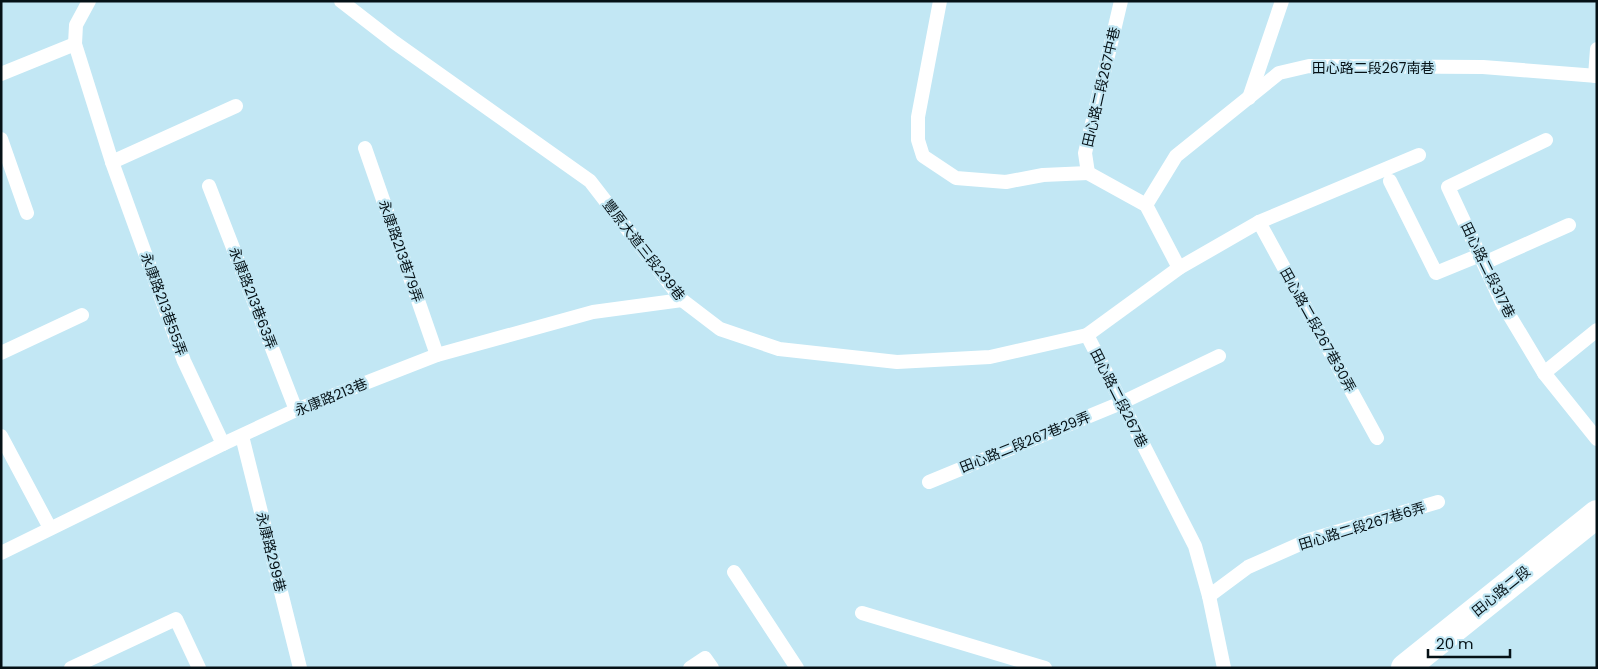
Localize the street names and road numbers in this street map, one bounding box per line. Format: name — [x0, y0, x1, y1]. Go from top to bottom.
street label: 田心路二段267中巷 — [1077, 25, 1125, 149]
street label: 田心路二段267南巷 — [1312, 58, 1434, 78]
street label: 豐原大道三段239巷 — [598, 195, 690, 305]
street label: 永康路213巷79弄 — [374, 197, 428, 305]
street label: 田心路二段317巷 — [1456, 219, 1520, 321]
street label: 永康路213巷63弄 — [224, 244, 282, 352]
street label: 永康路213巷55弄 — [136, 250, 192, 358]
street label: 田心路二段267巷30弄 — [1275, 264, 1361, 396]
street label: 田心路二段267巷 — [1085, 345, 1153, 451]
street label: 永康路213巷 — [292, 373, 370, 421]
street label: 田心路二段267巷29弄 — [957, 407, 1093, 477]
street label: 田心路二段267巷6弄 — [1296, 497, 1428, 555]
street label: 永康路299巷 — [251, 510, 291, 594]
street label: 田心路二段 — [1468, 561, 1534, 621]

